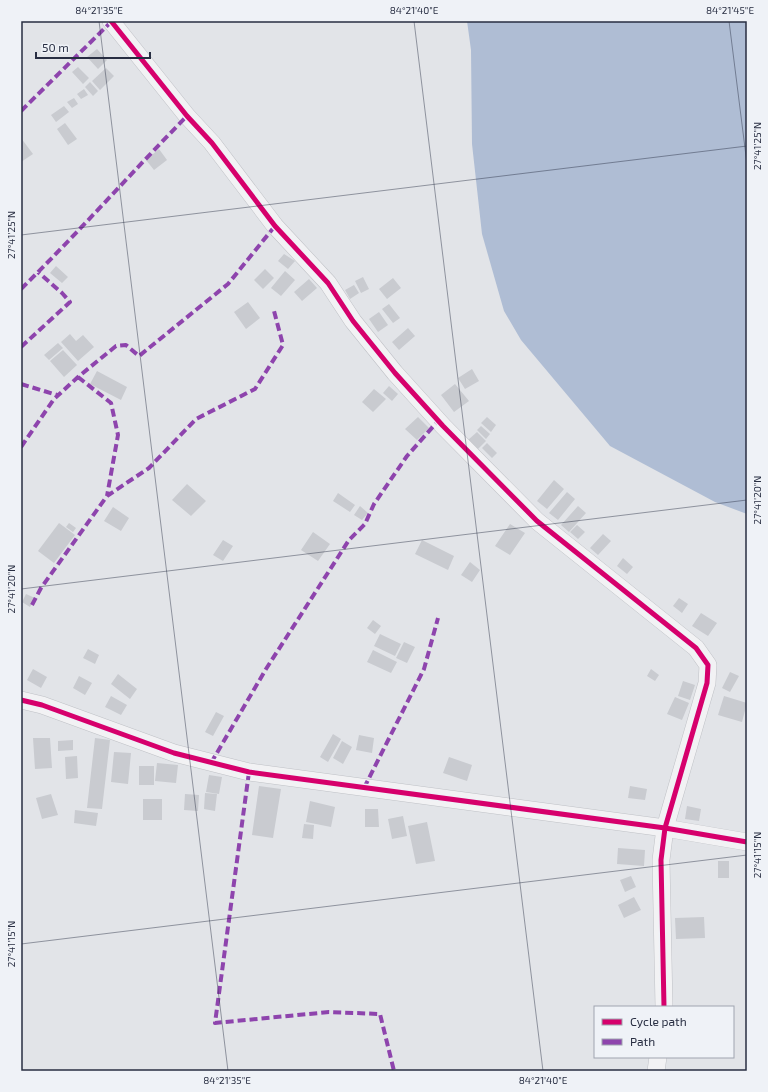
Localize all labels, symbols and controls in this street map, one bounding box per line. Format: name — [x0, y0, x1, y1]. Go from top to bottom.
text: 84°21'35"E — [75, 4, 123, 16]
text: 84°21'40"E — [390, 4, 439, 16]
text: 84°21'45"E — [706, 4, 754, 16]
scale bar — [36, 34, 150, 60]
text: 50 m — [42, 40, 69, 54]
text: 27°41'25"N — [751, 122, 763, 170]
text: 27°41'25"N — [5, 211, 17, 259]
text: 27°41'20"N — [751, 476, 763, 524]
text: 27°41'20"N — [5, 565, 17, 613]
text: 27°41'15"N — [751, 832, 763, 878]
text: 27°41'15"N — [5, 921, 17, 967]
legend — [594, 1006, 734, 1058]
text: Cycle path — [630, 1014, 687, 1028]
text: Path — [630, 1034, 655, 1048]
text: 84°21'35"E — [203, 1074, 251, 1086]
text: 84°21'40"E — [519, 1074, 568, 1086]

